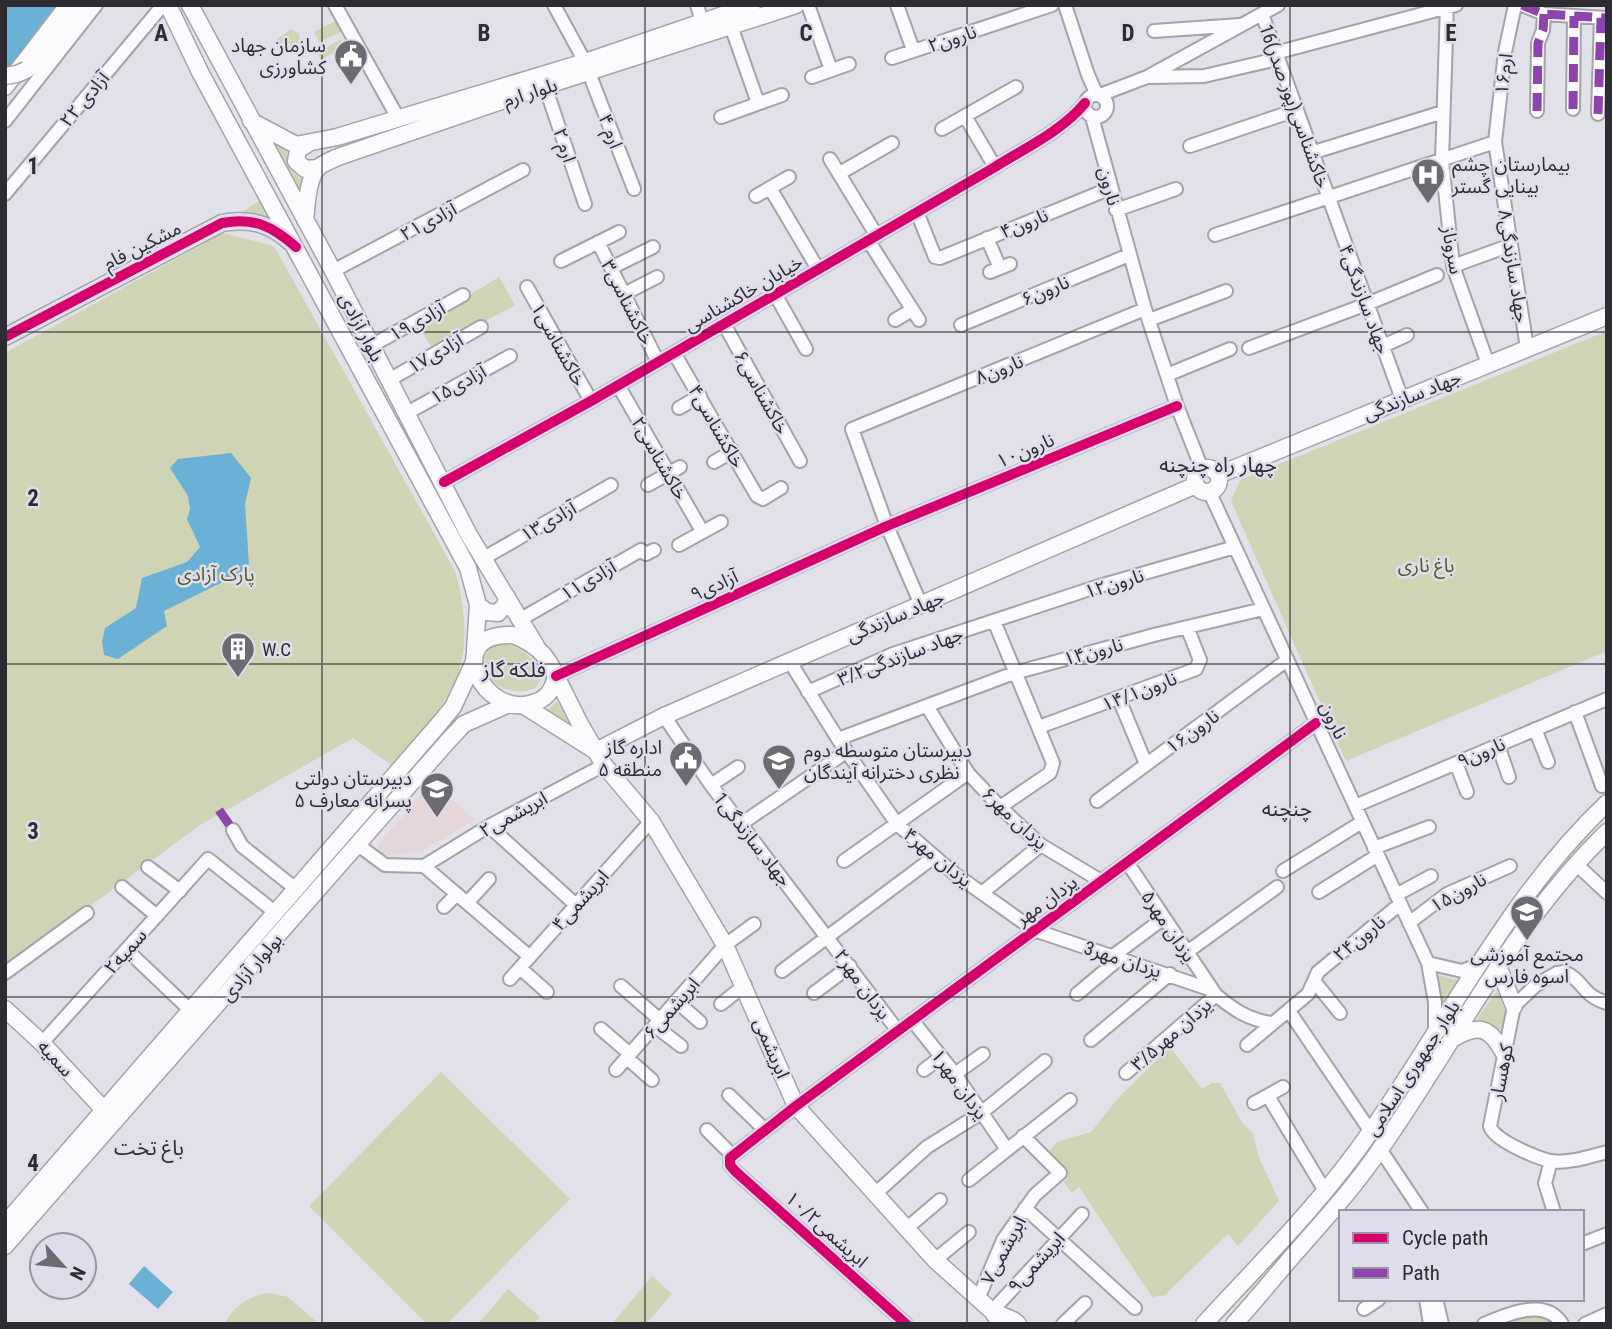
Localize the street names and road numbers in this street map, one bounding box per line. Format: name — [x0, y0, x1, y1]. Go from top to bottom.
street label: نارون۲ — [925, 20, 979, 57]
street label: 16خاکشناسی(پور صدر) — [1253, 21, 1335, 192]
street label: ارم۱۶ — [1490, 52, 1520, 97]
street label: آزادی ۲۲ — [55, 66, 115, 132]
street label: بلوار ارم — [500, 73, 561, 115]
street label: ارم ۴ — [591, 111, 628, 153]
street label: ارم ۲ — [545, 125, 581, 166]
street label: نارون — [1093, 164, 1126, 208]
street label: آزادی۲۱ — [396, 196, 462, 246]
street label: نارون۴ — [997, 203, 1052, 243]
street label: جهاد سازندگی۸ — [1493, 208, 1534, 324]
street label: مشکین فام — [99, 216, 186, 278]
street label: سروناز — [1437, 223, 1468, 276]
street label: جهاد سازندگی۴ — [1334, 241, 1395, 357]
street label: خیابان خاکشناسی — [680, 250, 807, 337]
street label: خاکشناسی۳ — [596, 256, 659, 349]
street label: نارون۶ — [1018, 270, 1073, 311]
street label: بلوار آزادی — [334, 289, 389, 366]
street label: آزادی۱۹ — [385, 296, 451, 346]
street label: خاکشناسی۱ — [526, 298, 591, 390]
street label: آزادی۱۷ — [403, 328, 469, 379]
street label: خاکشناسی۶ — [729, 346, 794, 438]
street label: نارون۸ — [972, 349, 1027, 389]
street label: آزادی۱۵ — [426, 359, 492, 409]
street label: جهاد سازندگی — [1360, 365, 1465, 426]
street label: خاکشناسی۴ — [683, 380, 750, 472]
street label: خاکشناسی۲ — [626, 412, 693, 504]
street label: نارون۱۰ — [993, 428, 1058, 473]
street label: آزادی۱۳ — [516, 496, 582, 547]
street label: آزادی۱۱ — [556, 555, 622, 606]
street label: آزادی۹ — [687, 564, 743, 606]
street label: نارون۱۲ — [1082, 564, 1147, 603]
street label: جهاد سازندگی — [843, 586, 947, 647]
street label: ۳/۲جهاد سازندگی — [834, 622, 966, 691]
street label: نارون۱۴ — [1061, 632, 1126, 670]
street label: ۱۴/۱نارون — [1098, 667, 1180, 716]
street label: نارون — [1315, 698, 1352, 743]
street label: نارون۱۶ — [1161, 704, 1224, 759]
street label: نارون۹ — [1454, 732, 1509, 773]
street label: یزدان مهر۶ — [977, 782, 1052, 855]
street label: ابریشمی۲ — [475, 786, 551, 842]
street label: 1جهاد سازندگی — [709, 788, 796, 891]
street label: یزدان مهر۴ — [899, 823, 977, 892]
street label: ابریشمی۴ — [547, 865, 614, 936]
street label: نارون۱۵ — [1426, 868, 1490, 917]
street label: یزدان مهر — [1010, 870, 1082, 931]
street label: یزدان مهر۵ — [1136, 886, 1201, 967]
street label: نارون۲۴ — [1328, 910, 1390, 966]
street label: ۲سمیه — [99, 924, 152, 979]
street label: بولوار آزادی — [216, 929, 287, 1006]
street label: 3یزدان مهر — [1081, 936, 1165, 983]
street label: یزدان مهر۲ — [829, 945, 896, 1024]
street label: ابریشمی۶ — [638, 973, 704, 1044]
street label: ۳/۵یزدان مهر — [1126, 993, 1216, 1076]
street label: بلوار جمهوری اسلامی — [1360, 996, 1465, 1140]
street label: ابریشمی — [749, 1015, 795, 1082]
street label: سمیه — [33, 1035, 78, 1082]
street label: کوهسار — [1485, 1041, 1518, 1103]
street label: یزدان مهر۱ — [926, 1045, 993, 1124]
street label: ۱۰/۲ابریشمی — [781, 1186, 873, 1272]
street label: ابریشمی۷ — [976, 1212, 1031, 1288]
street label: ابریشمی۹ — [1003, 1227, 1070, 1298]

